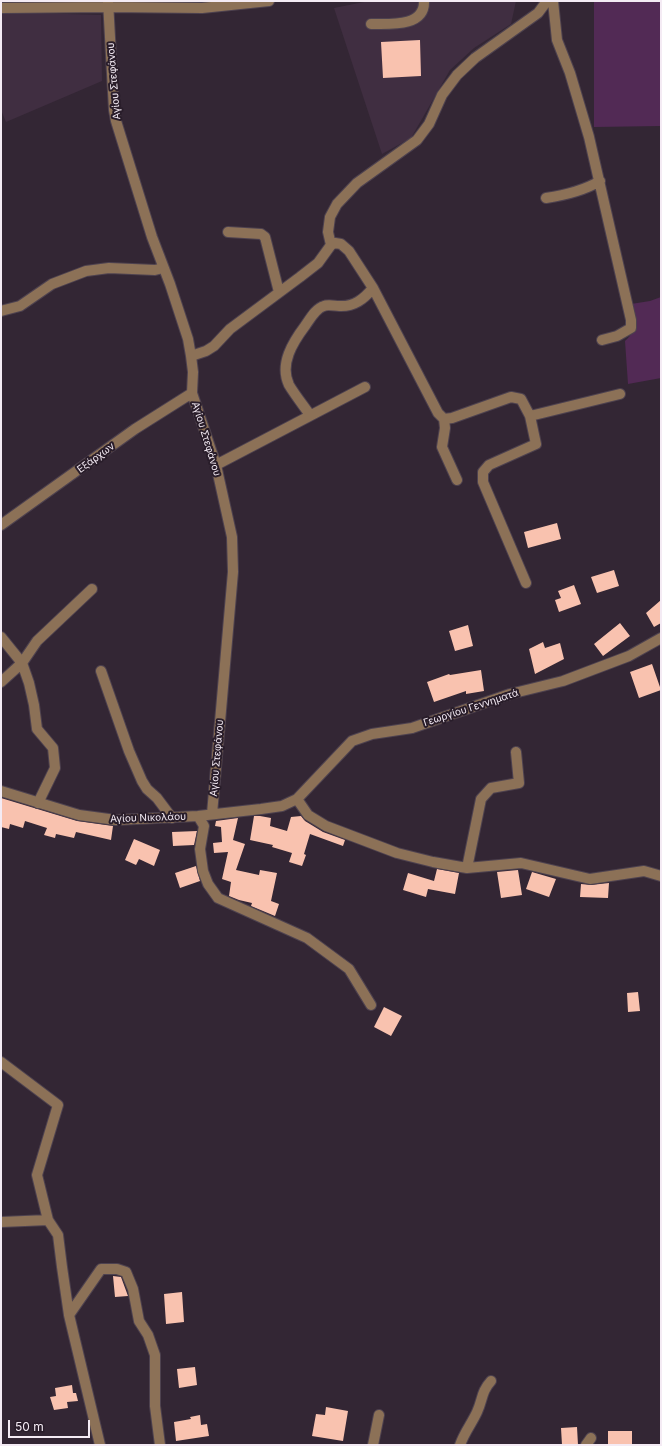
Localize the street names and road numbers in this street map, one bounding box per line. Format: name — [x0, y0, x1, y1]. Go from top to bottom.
street label: Αγίου Στεφάνου — [105, 42, 123, 120]
street label: Αγίου Στεφάνου — [189, 400, 223, 478]
street label: Εξάρχων — [75, 440, 117, 476]
street label: Γεωργίου Γεννηματά — [422, 687, 520, 729]
street label: Αγίου Στεφάνου — [208, 719, 226, 797]
street label: Αγίου Νικολάου — [110, 811, 186, 825]

